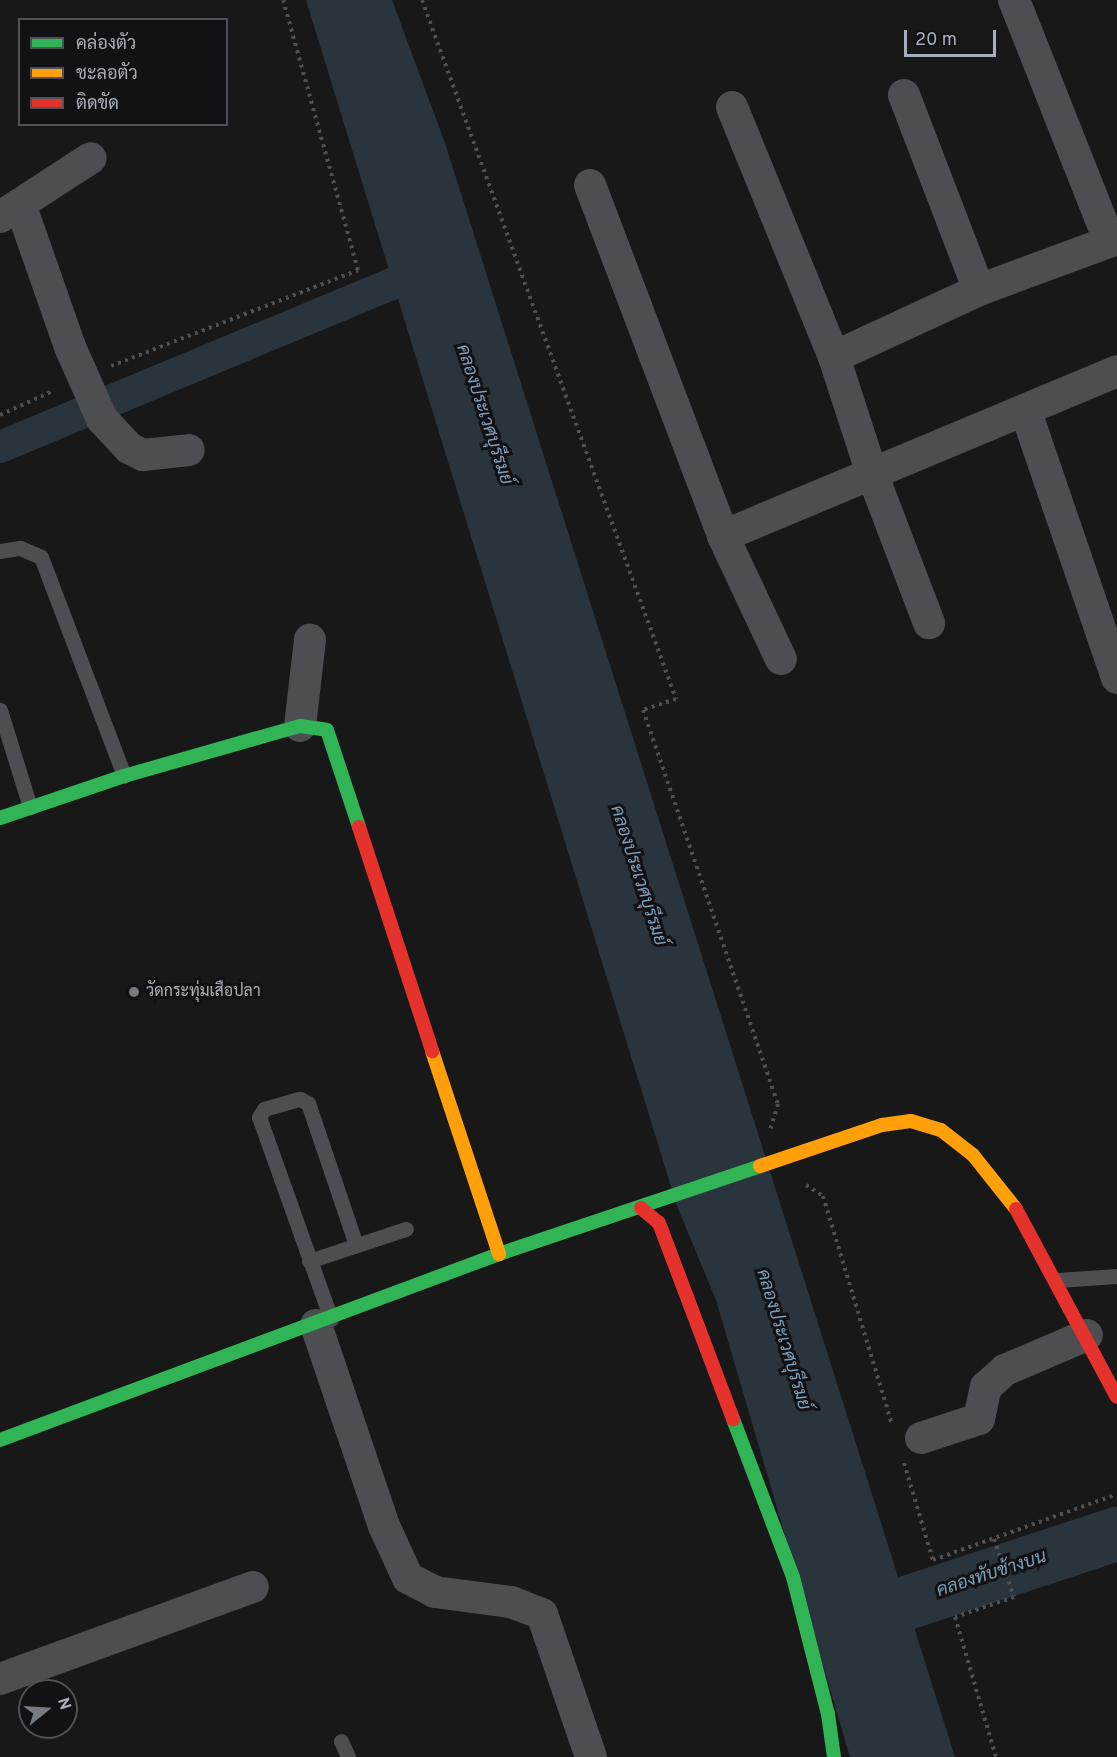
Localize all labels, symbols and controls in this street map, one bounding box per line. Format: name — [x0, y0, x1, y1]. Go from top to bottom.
legend — [18, 18, 228, 126]
scale bar — [907, 18, 998, 56]
text: 20 m — [915, 29, 957, 52]
text: คล่องตัว — [76, 33, 136, 56]
text: ชะลอตัว — [76, 63, 138, 86]
text: ติดขัด — [76, 93, 119, 116]
water label: คลองประเวศบุรีรมย์ — [450, 342, 516, 488]
water label: คลองประเวศบุรีรมย์ — [604, 803, 670, 949]
place label: วัดกระทุ่มเสือปลา — [146, 982, 261, 1002]
marker: วัดกระทุ่มเสือปลา — [127, 985, 141, 999]
water label: คลองประเวศบุรีรมย์ — [750, 1267, 814, 1413]
water label: คลองทับช้างบน — [934, 1547, 1050, 1603]
north arrow — [18, 1679, 78, 1739]
text: N — [52, 1695, 75, 1713]

